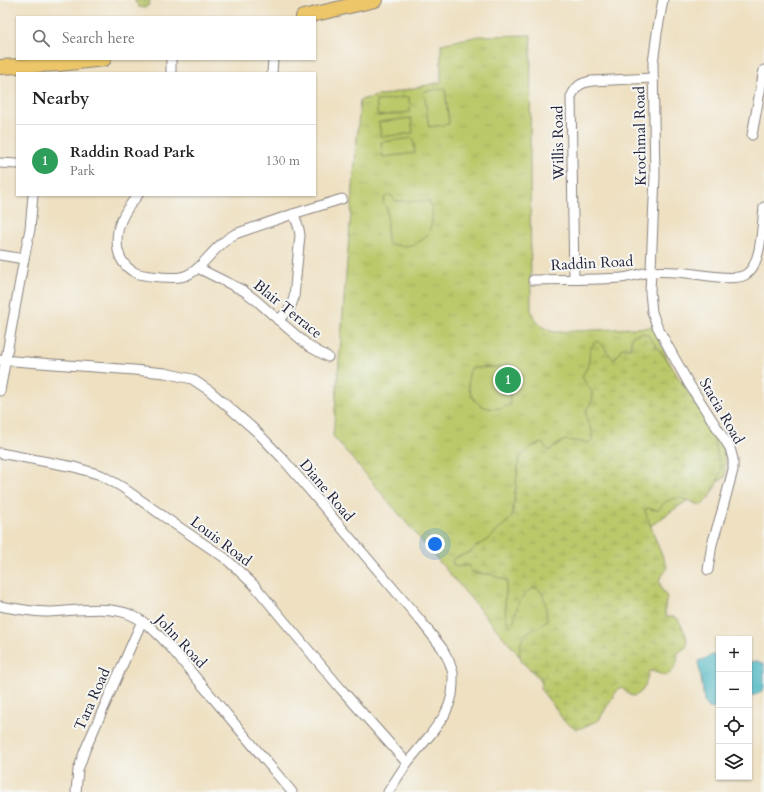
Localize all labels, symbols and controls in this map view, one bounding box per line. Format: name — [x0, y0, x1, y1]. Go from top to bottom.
search box — [16, 16, 316, 60]
icon: search — [30, 27, 52, 49]
text: Search here — [62, 28, 135, 48]
street label: Krochmal Road — [629, 86, 651, 186]
text: Nearby — [32, 87, 89, 110]
street label: Willis Road — [547, 105, 569, 181]
text: Raddin Road Park — [70, 142, 195, 162]
text: 1 — [42, 152, 48, 170]
text: 130 m — [266, 152, 300, 170]
text: Park — [70, 162, 95, 180]
street label: Raddin Road — [550, 251, 634, 275]
street label: Blair Terrace — [249, 275, 327, 343]
pin: 1 — [495, 365, 521, 395]
street label: Stacia Road — [695, 374, 749, 448]
street label: Diane Road — [295, 455, 359, 525]
street label: Louis Road — [186, 511, 256, 571]
your location — [425, 534, 445, 554]
street label: John Road — [149, 608, 211, 672]
map controls — [716, 636, 752, 780]
button: + — [716, 636, 752, 672]
street label: Tara Road — [69, 665, 115, 733]
button: − — [716, 672, 752, 708]
button: locate — [716, 708, 752, 744]
button: layers — [716, 744, 752, 780]

